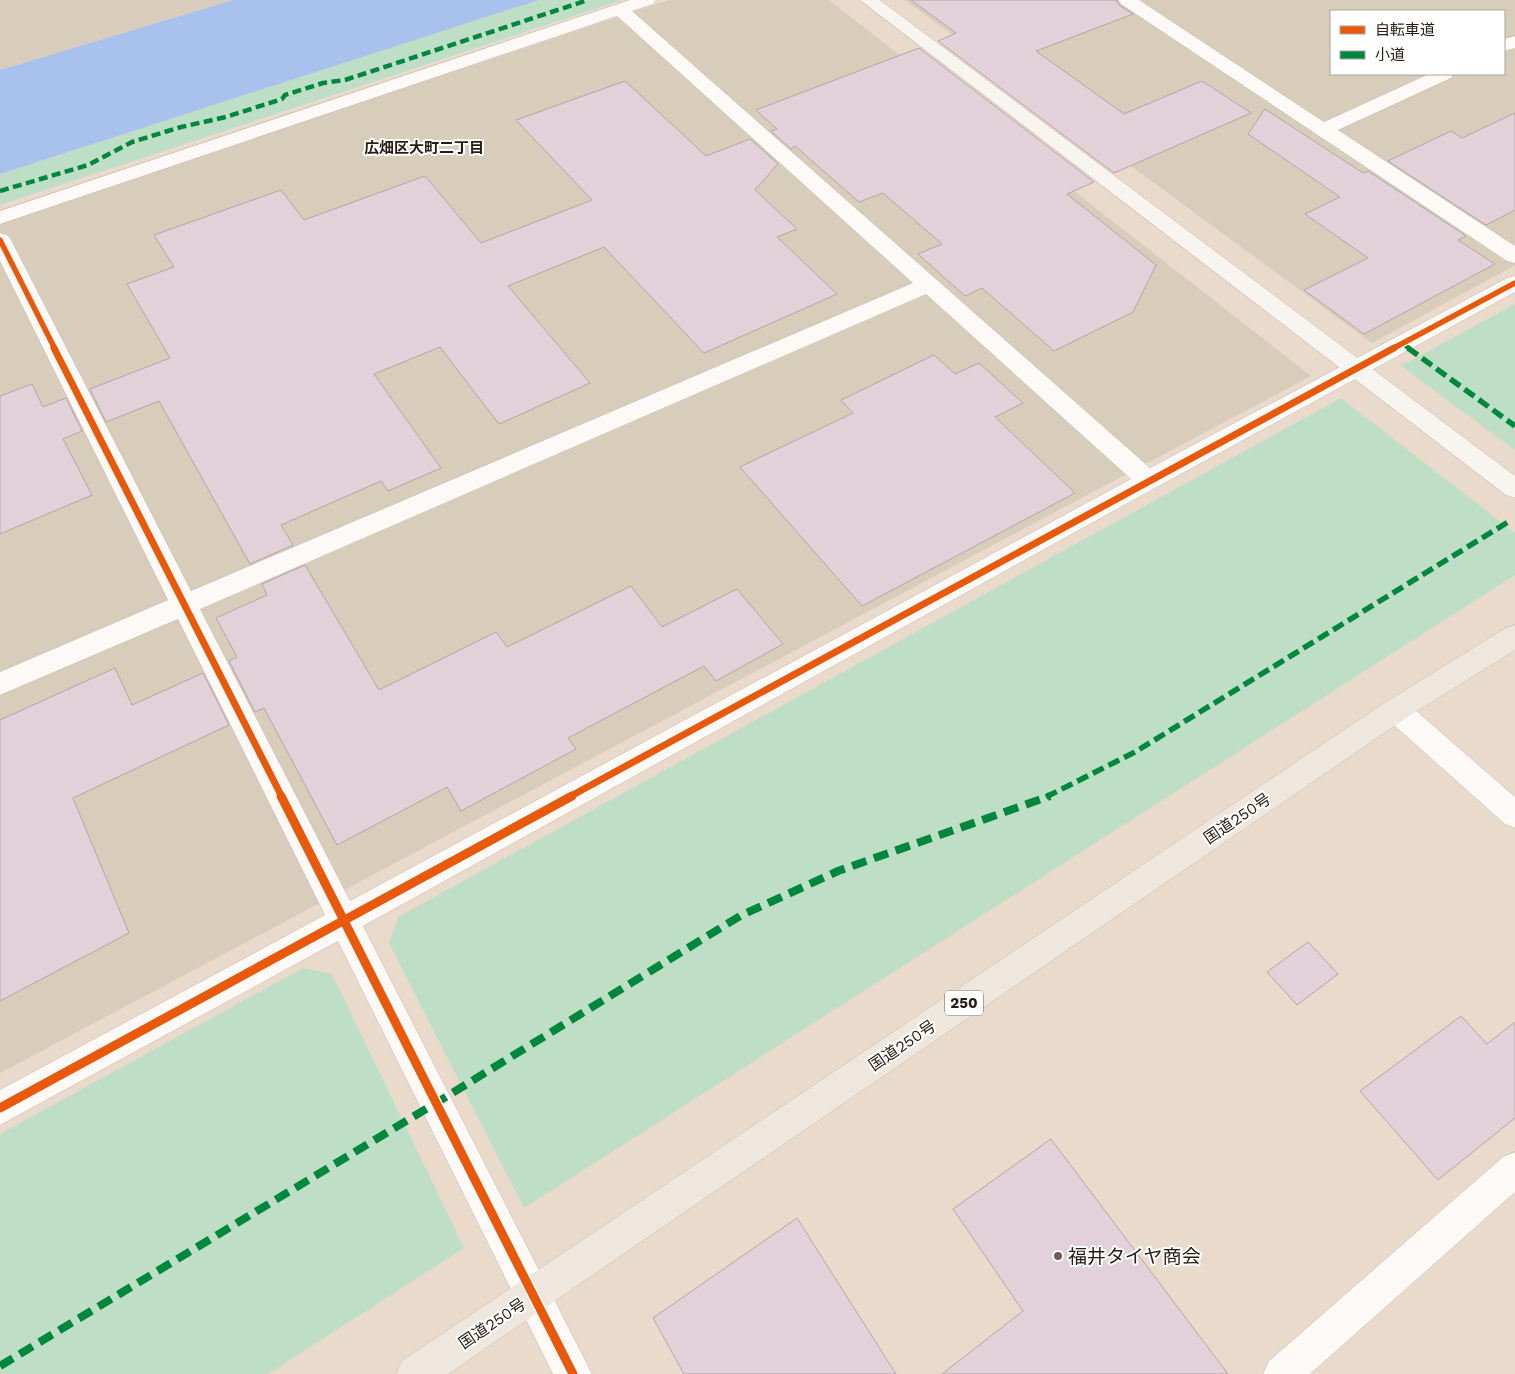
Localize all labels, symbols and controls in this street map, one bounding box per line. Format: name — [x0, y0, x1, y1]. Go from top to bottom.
legend — [1330, 10, 1505, 75]
text: 自転車道 — [1375, 21, 1435, 39]
text: 小道 — [1375, 46, 1405, 64]
district label: 広畑区大町二丁目 — [364, 139, 484, 157]
street label: 国道250号 — [1200, 789, 1274, 848]
road number: 250 — [945, 990, 983, 1016]
street label: 国道250号 — [865, 1016, 939, 1075]
place label: 福井タイヤ商会 — [1068, 1245, 1200, 1268]
marker: 福井タイヤ商会 — [1052, 1250, 1064, 1262]
street label: 国道250号 — [455, 1294, 529, 1353]

